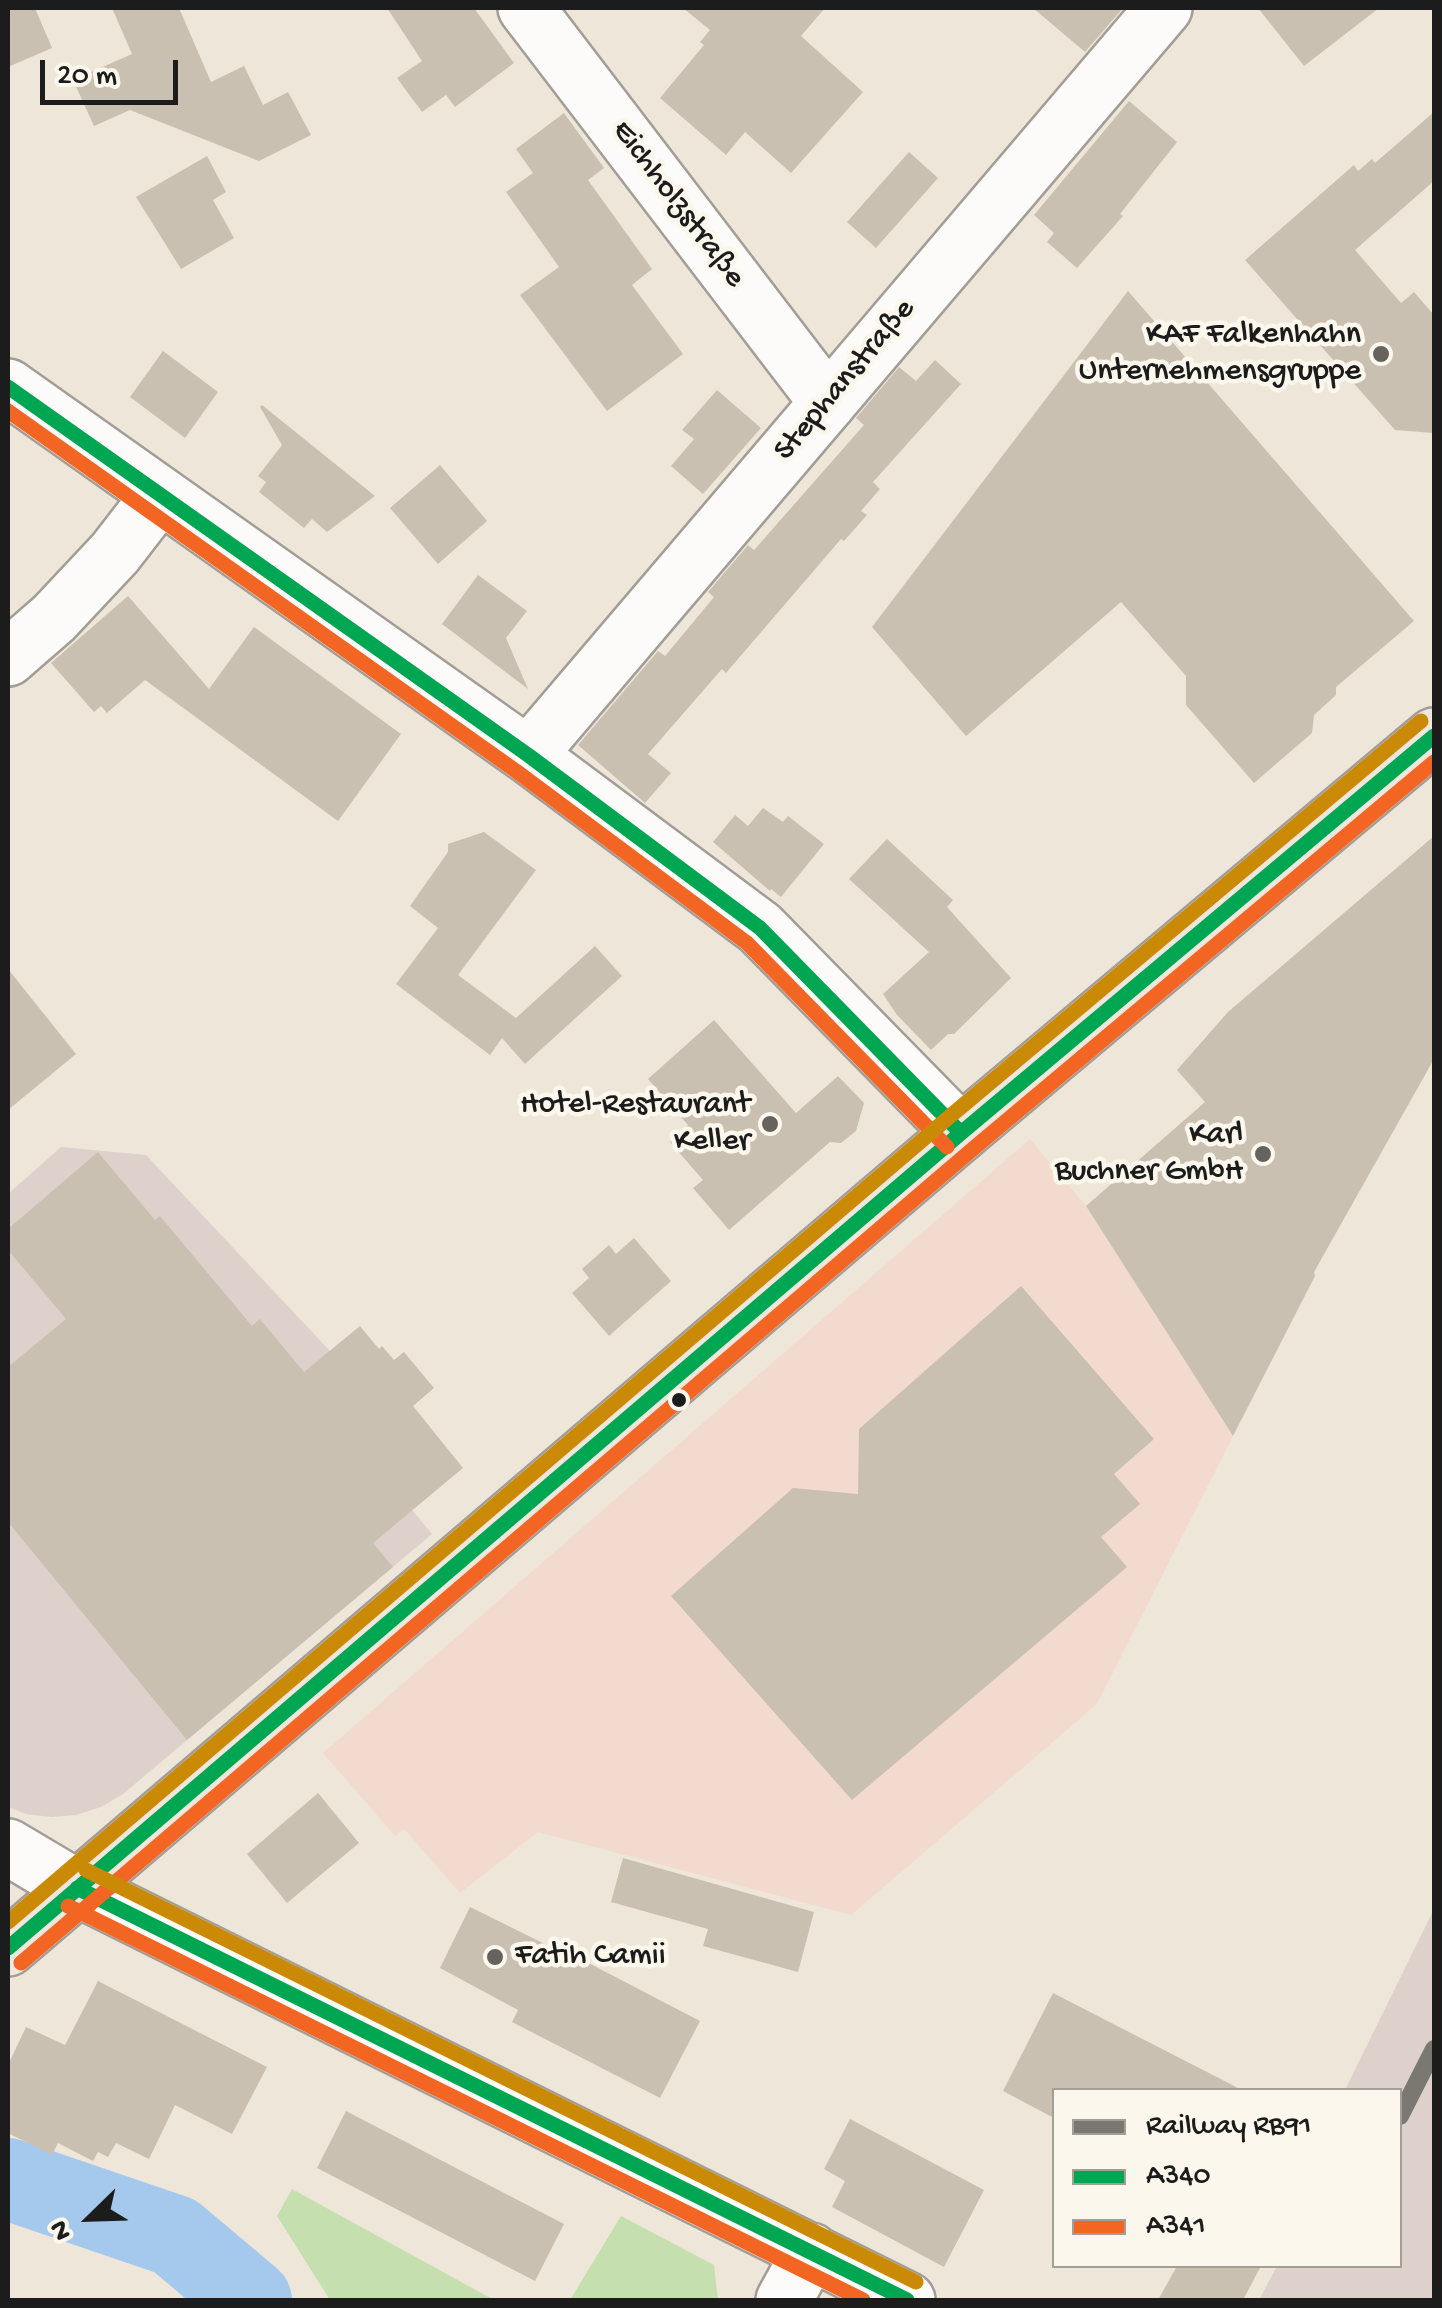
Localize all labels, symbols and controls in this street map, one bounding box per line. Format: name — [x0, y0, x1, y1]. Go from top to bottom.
scale bar — [45, 40, 182, 102]
text: 20 m — [57, 60, 117, 95]
street label: Eichholzstraße — [602, 114, 752, 296]
street label: Stephanstraße — [767, 292, 925, 470]
place label: KAF Falkenhahn Unternehmensgruppe — [1079, 317, 1361, 392]
marker: KAF Falkenhahn Unternehmensgruppe — [1370, 343, 1392, 365]
place label: Hotel-Restaurant Keller — [520, 1087, 750, 1162]
marker: Hotel-Restaurant Keller — [759, 1113, 781, 1135]
place label: Karl Buchner GmbH — [1055, 1117, 1243, 1192]
marker: Karl Buchner GmbH — [1252, 1143, 1274, 1165]
unlabelled marker — [669, 1390, 689, 1410]
place label: Fatih Camii — [515, 1938, 666, 1976]
marker: Fatih Camii — [484, 1946, 506, 1968]
legend — [1052, 2088, 1402, 2268]
text: Railway RB91 — [1146, 2110, 1311, 2145]
text: A340 — [1146, 2160, 1211, 2195]
north arrow — [40, 2168, 140, 2268]
text: A341 — [1146, 2210, 1206, 2245]
text: N — [43, 2215, 81, 2245]

